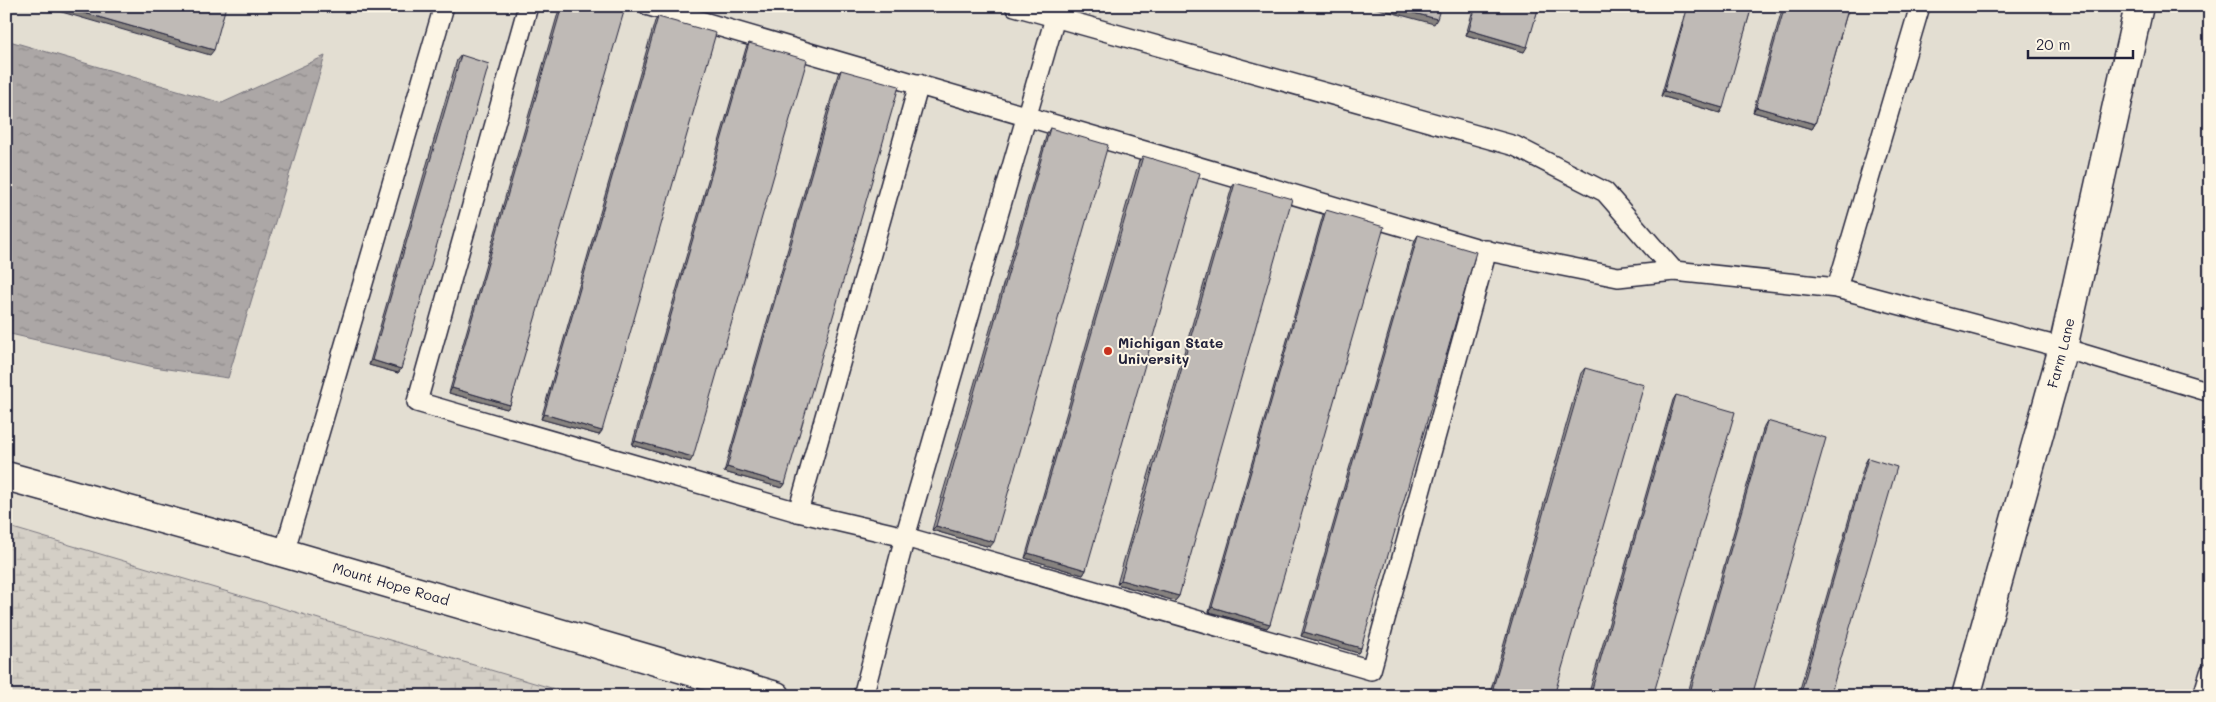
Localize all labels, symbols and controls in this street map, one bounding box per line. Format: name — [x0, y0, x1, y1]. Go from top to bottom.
scale bar — [2028, 28, 2134, 60]
text: 20 m — [2036, 34, 2070, 54]
street label: Farm Lane — [2042, 316, 2078, 390]
place label: Michigan State University — [1118, 333, 1223, 368]
marker: Michigan State University — [1102, 345, 1114, 357]
street label: Mount Hope Road — [331, 558, 452, 610]

